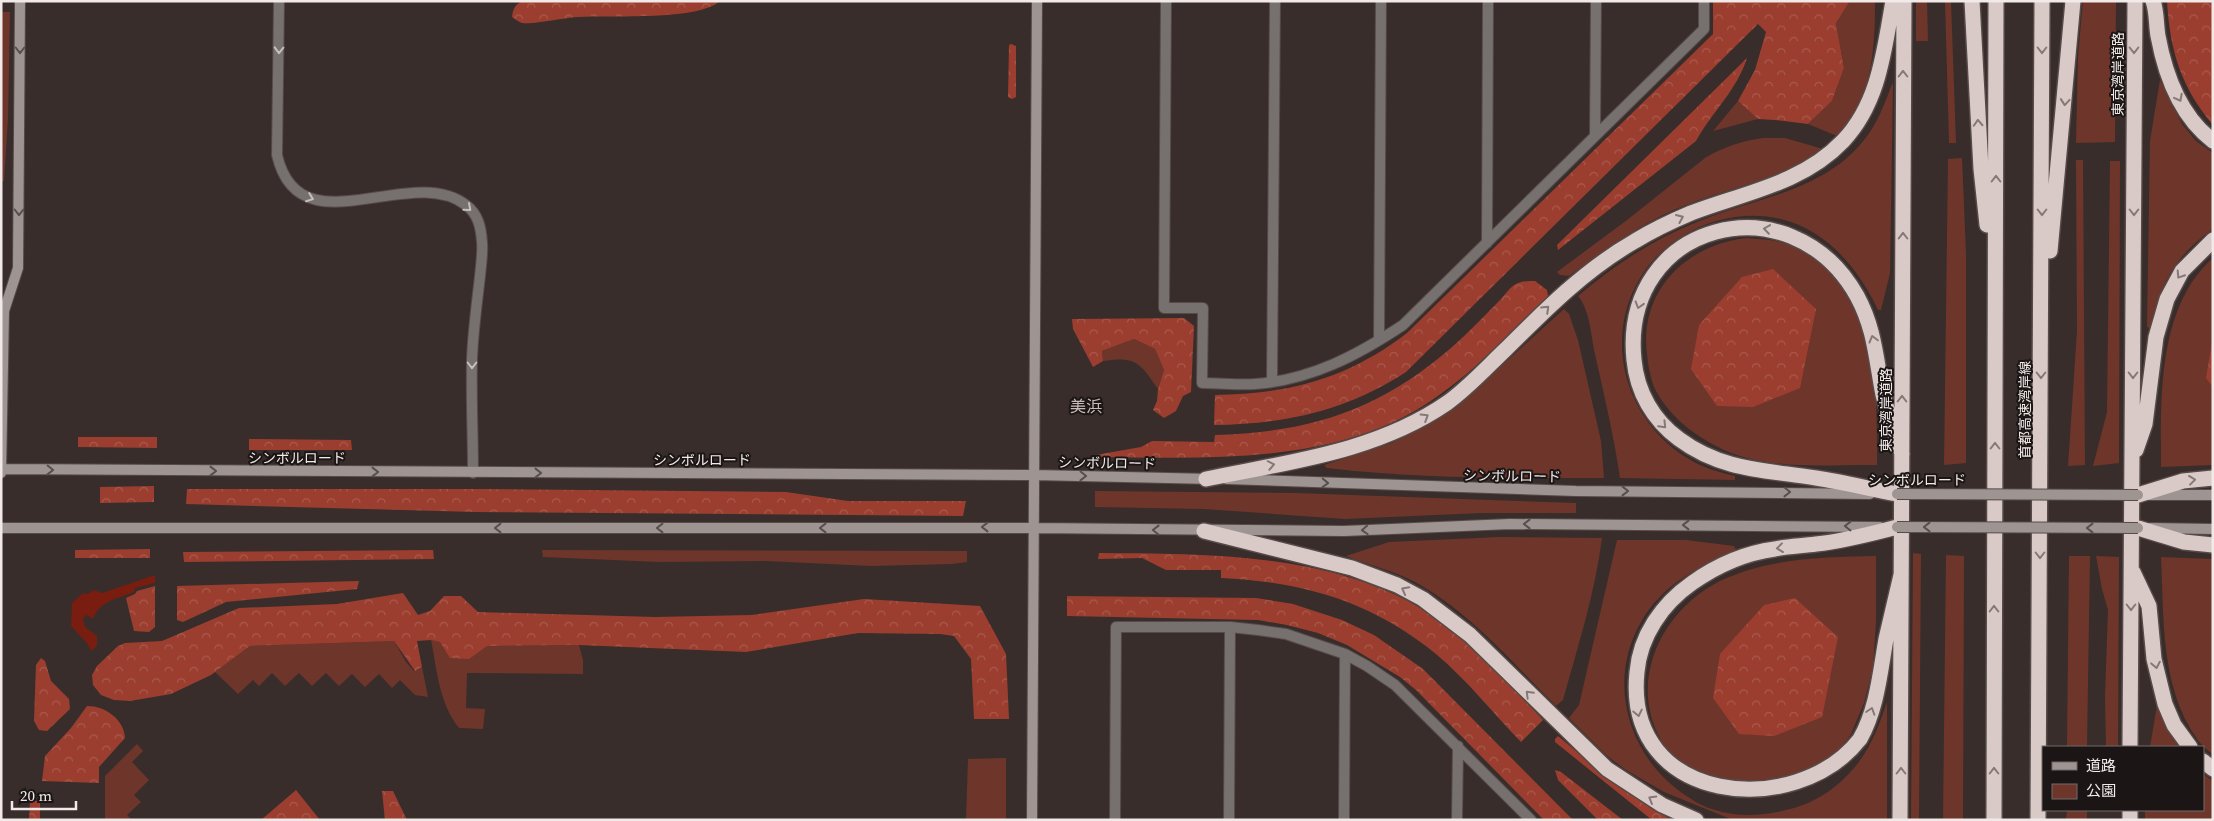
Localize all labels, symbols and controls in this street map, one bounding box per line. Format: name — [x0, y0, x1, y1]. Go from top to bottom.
street label: 東京湾岸道路 — [2108, 32, 2128, 116]
one-way arrow — [15, 46, 25, 54]
one-way arrow — [273, 46, 284, 54]
one-way arrow — [2037, 46, 2047, 54]
one-way arrow — [2129, 46, 2139, 54]
one-way arrow — [1898, 69, 1908, 77]
one-way arrow — [2172, 93, 2182, 102]
one-way arrow — [2059, 98, 2070, 106]
one-way arrow — [1973, 119, 1984, 127]
one-way arrow — [1991, 174, 2001, 182]
one-way arrow — [305, 192, 314, 202]
one-way arrow — [462, 202, 471, 211]
one-way arrow — [14, 209, 24, 217]
one-way arrow — [2037, 209, 2047, 217]
one-way arrow — [2128, 209, 2139, 217]
one-way arrow — [1675, 214, 1684, 225]
one-way arrow — [1763, 225, 1771, 235]
one-way arrow — [1898, 232, 1908, 240]
one-way arrow — [2176, 270, 2186, 279]
one-way arrow — [1634, 300, 1644, 309]
one-way arrow — [1541, 306, 1550, 315]
one-way arrow — [1869, 335, 1879, 344]
street label: 首都高速湾岸線 — [2015, 361, 2035, 459]
one-way arrow — [467, 362, 477, 369]
street label: 東京湾岸道路 — [1876, 368, 1896, 452]
one-way arrow — [2036, 372, 2046, 379]
one-way arrow — [2128, 372, 2138, 379]
one-way arrow — [1897, 394, 1907, 402]
district label: 美浜 — [1070, 395, 1102, 417]
one-way arrow — [1420, 413, 1429, 423]
one-way arrow — [1657, 419, 1666, 428]
one-way arrow — [1990, 442, 2000, 450]
street label: シンボルロード — [248, 448, 346, 468]
street label: シンボルロード — [653, 450, 751, 470]
street label: シンボルロード — [1058, 452, 1156, 474]
one-way arrow — [1267, 461, 1275, 471]
one-way arrow — [46, 465, 54, 475]
street label: シンボルロード — [1463, 465, 1561, 487]
one-way arrow — [209, 466, 217, 476]
one-way arrow — [372, 467, 379, 477]
one-way arrow — [534, 468, 542, 478]
street label: シンボルロード — [1868, 470, 1966, 490]
one-way arrow — [1079, 471, 1087, 482]
one-way arrow — [2188, 475, 2196, 486]
one-way arrow — [1321, 478, 1329, 489]
one-way arrow — [1621, 486, 1629, 496]
one-way arrow — [1783, 487, 1791, 498]
one-way arrow — [1523, 519, 1531, 529]
one-way arrow — [1682, 519, 1690, 530]
one-way arrow — [1844, 521, 1852, 531]
one-way arrow — [981, 522, 988, 532]
one-way arrow — [1923, 522, 1930, 532]
one-way arrow — [493, 523, 501, 533]
one-way arrow — [656, 523, 664, 533]
one-way arrow — [818, 523, 826, 533]
one-way arrow — [2085, 523, 2093, 533]
one-way arrow — [1361, 524, 1369, 535]
one-way arrow — [1151, 525, 1159, 535]
one-way arrow — [1776, 542, 1784, 553]
one-way arrow — [2035, 552, 2045, 559]
one-way arrow — [1402, 586, 1411, 596]
one-way arrow — [1989, 604, 1999, 612]
one-way arrow — [2126, 604, 2136, 612]
one-way arrow — [2150, 660, 2160, 669]
one-way arrow — [1526, 690, 1535, 699]
one-way arrow — [1632, 708, 1642, 717]
one-way arrow — [1866, 708, 1876, 716]
legend — [2042, 746, 2204, 811]
text: 道路 — [2086, 755, 2116, 776]
one-way arrow — [1895, 767, 1906, 775]
one-way arrow — [1989, 767, 1999, 774]
scale bar — [12, 778, 76, 810]
text: 公園 — [2086, 780, 2116, 801]
text: 20 m — [20, 785, 52, 806]
one-way arrow — [1649, 795, 1658, 805]

